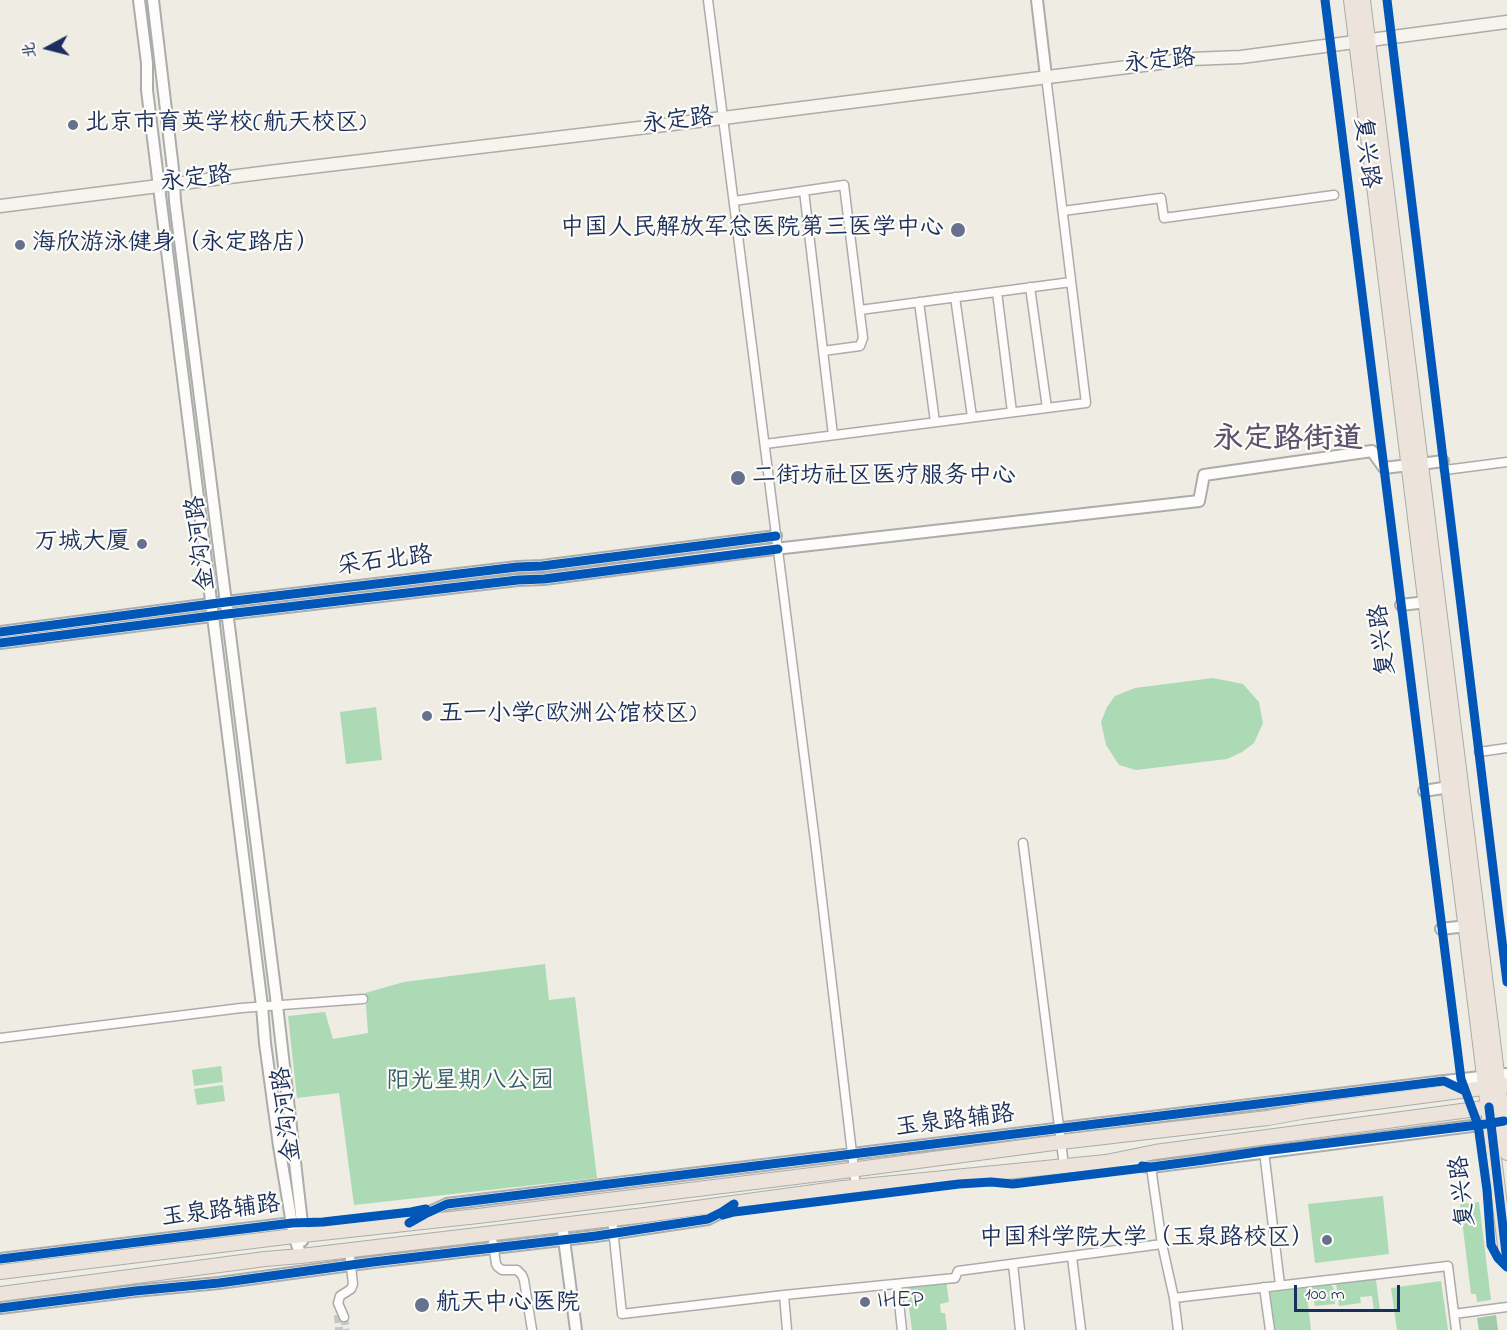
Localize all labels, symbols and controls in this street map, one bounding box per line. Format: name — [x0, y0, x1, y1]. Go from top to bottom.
north arrow — [18, 18, 78, 78]
text: 北 — [17, 41, 43, 60]
street label: 永定路 — [1123, 45, 1197, 81]
street label: 永定路 — [641, 104, 715, 142]
place label: 北京市育英学校(航天校区) — [85, 111, 366, 139]
street label: 复兴路 — [1345, 116, 1383, 190]
marker: 北京市育英学校(航天校区) — [66, 118, 80, 132]
street label: 永定路 — [159, 162, 233, 200]
place label: 中国人民解放军总医院第三医学中心 — [560, 216, 944, 244]
marker: 中国人民解放军总医院第三医学中心 — [949, 221, 967, 239]
place label: 海欣游泳健身（永定路店） — [32, 231, 320, 259]
marker: 海欣游泳健身（永定路店） — [13, 238, 27, 252]
district label: 永定路街道 — [1213, 424, 1363, 460]
place label: 二街坊社区医疗服务中心 — [752, 464, 1016, 492]
marker: 二街坊社区医疗服务中心 — [729, 469, 747, 487]
street label: 金沟河路 — [183, 494, 223, 592]
place label: 万城大厦 — [34, 530, 130, 558]
marker: 万城大厦 — [135, 537, 149, 551]
street label: 采石北路 — [336, 543, 434, 583]
street label: 复兴路 — [1366, 603, 1404, 677]
place label: 五一小学(欧洲公馆校区) — [439, 702, 696, 730]
marker: 五一小学(欧洲公馆校区) — [420, 709, 434, 723]
street label: 金沟河路 — [269, 1065, 309, 1163]
park label: 阳光星期八公园 — [386, 1069, 554, 1097]
street label: 玉泉路辅路 — [894, 1101, 1016, 1145]
street label: 复兴路 — [1447, 1154, 1483, 1228]
street label: 玉泉路辅路 — [160, 1191, 282, 1235]
place label: 中国科学院大学（玉泉路校区） — [979, 1226, 1315, 1254]
marker: 中国科学院大学（玉泉路校区） — [1320, 1233, 1334, 1247]
scale bar — [1297, 1273, 1404, 1311]
text: 100 m — [1305, 1282, 1345, 1308]
place label: IHEP — [877, 1288, 924, 1316]
place label: 航天中心医院 — [436, 1291, 580, 1319]
marker: IHEP — [858, 1295, 872, 1309]
marker: 航天中心医院 — [413, 1296, 431, 1314]

